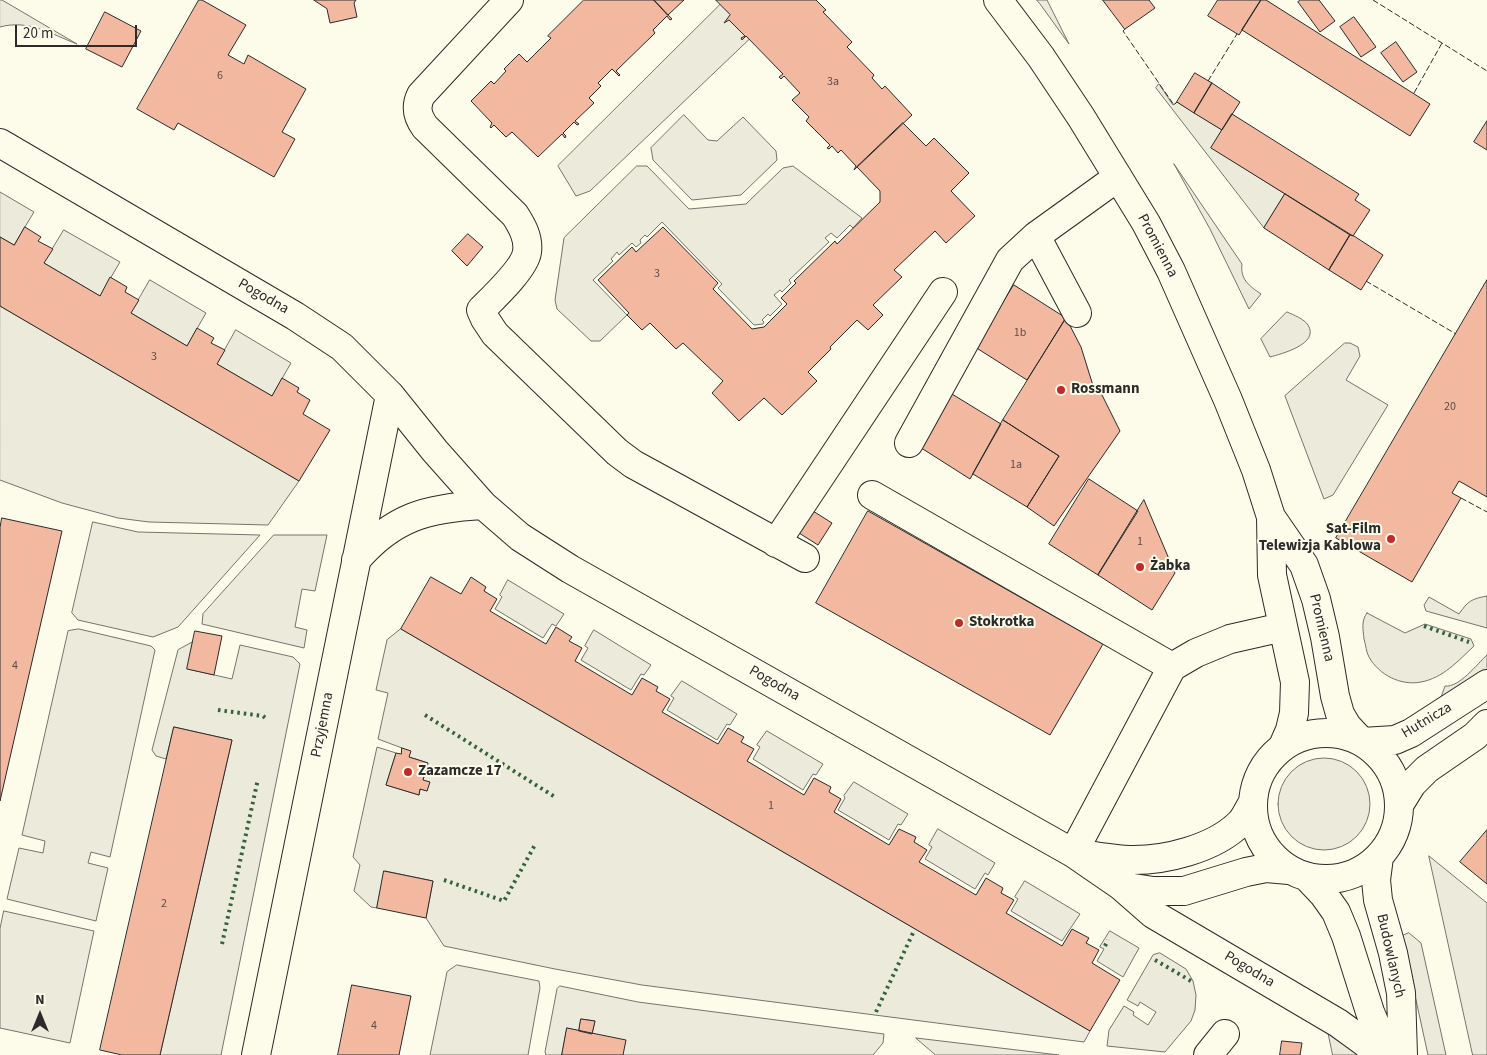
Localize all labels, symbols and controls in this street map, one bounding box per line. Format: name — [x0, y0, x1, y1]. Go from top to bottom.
scale bar — [18, 15, 140, 47]
text: 20 m — [23, 23, 53, 44]
house number: 6 — [217, 69, 223, 83]
house number: 3a — [827, 75, 839, 89]
street label: Promienna — [1133, 211, 1181, 281]
house number: 3 — [654, 267, 660, 281]
street label: Pogodna — [234, 275, 292, 319]
house number: 1b — [1014, 326, 1026, 340]
house number: 3 — [151, 350, 157, 364]
place label: Rossmann — [1071, 381, 1140, 399]
marker: Rossmann — [1055, 384, 1067, 396]
house number: 20 — [1444, 400, 1456, 414]
house number: 1a — [1010, 458, 1022, 472]
place label: Sat-Film Telewizja Kablowa — [1259, 521, 1381, 556]
marker: Sat-Film Telewizja Kablowa — [1385, 533, 1397, 545]
house number: 1 — [1137, 535, 1143, 549]
place label: Żabka — [1150, 558, 1190, 576]
marker: Żabka — [1134, 561, 1146, 573]
street label: Promienna — [1304, 592, 1338, 664]
place label: Stokrotka — [969, 614, 1034, 632]
marker: Stokrotka — [953, 617, 965, 629]
house number: 4 — [12, 659, 18, 673]
street label: Pogodna — [745, 662, 803, 706]
street label: Przyjemna — [308, 691, 338, 759]
street label: Hutnicza — [1399, 699, 1455, 743]
place label: Zazamcze 17 — [418, 763, 502, 781]
marker: Zazamcze 17 — [402, 766, 414, 778]
house number: 1 — [768, 799, 774, 813]
house number: 2 — [161, 897, 167, 911]
street label: Budowlanych — [1372, 912, 1408, 1000]
street label: Pogodna — [1220, 948, 1278, 992]
north arrow — [15, 990, 65, 1040]
text: N — [35, 990, 45, 1010]
house number: 4 — [371, 1019, 377, 1033]

